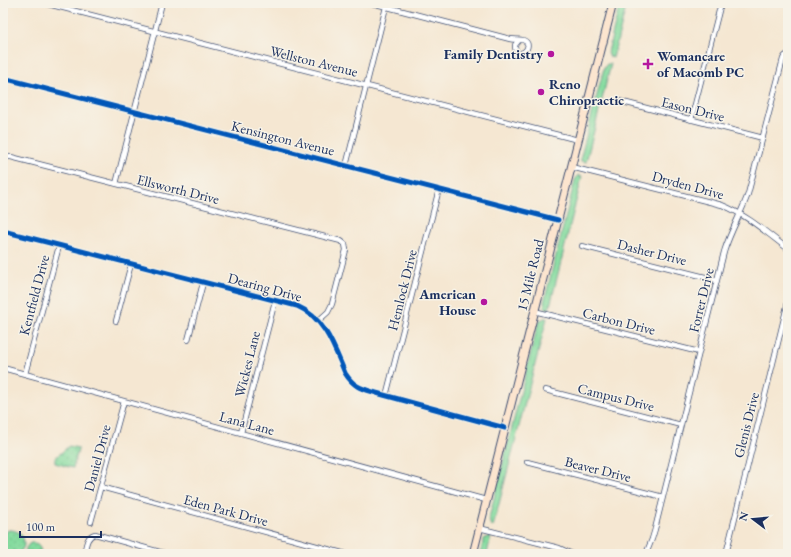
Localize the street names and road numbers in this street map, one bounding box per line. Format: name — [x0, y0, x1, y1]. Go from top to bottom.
street label: Wellston Avenue — [268, 41, 360, 81]
street label: Eason Drive — [659, 92, 727, 126]
street label: Kensington Avenue — [230, 117, 337, 160]
street label: Dryden Drive — [650, 167, 726, 203]
street label: Ellsworth Drive — [135, 170, 222, 208]
street label: Dasher Drive — [616, 235, 689, 269]
street label: 15 Mile Road — [512, 236, 548, 313]
street label: Hemlock Drive — [383, 247, 421, 332]
street label: Kentfield Drive — [15, 252, 54, 337]
street label: Forrer Drive — [684, 265, 718, 334]
street label: Dearing Drive — [226, 268, 304, 306]
street label: Carbon Drive — [581, 303, 658, 339]
street label: Wickes Lane — [230, 328, 264, 399]
street label: Campus Drive — [576, 379, 657, 415]
street label: Glenis Drive — [729, 390, 763, 460]
street label: Lana Lane — [218, 407, 277, 439]
street label: Daniel Drive — [79, 422, 115, 493]
street label: Beaver Drive — [563, 452, 633, 486]
street label: Eden Park Drive — [182, 490, 271, 530]

